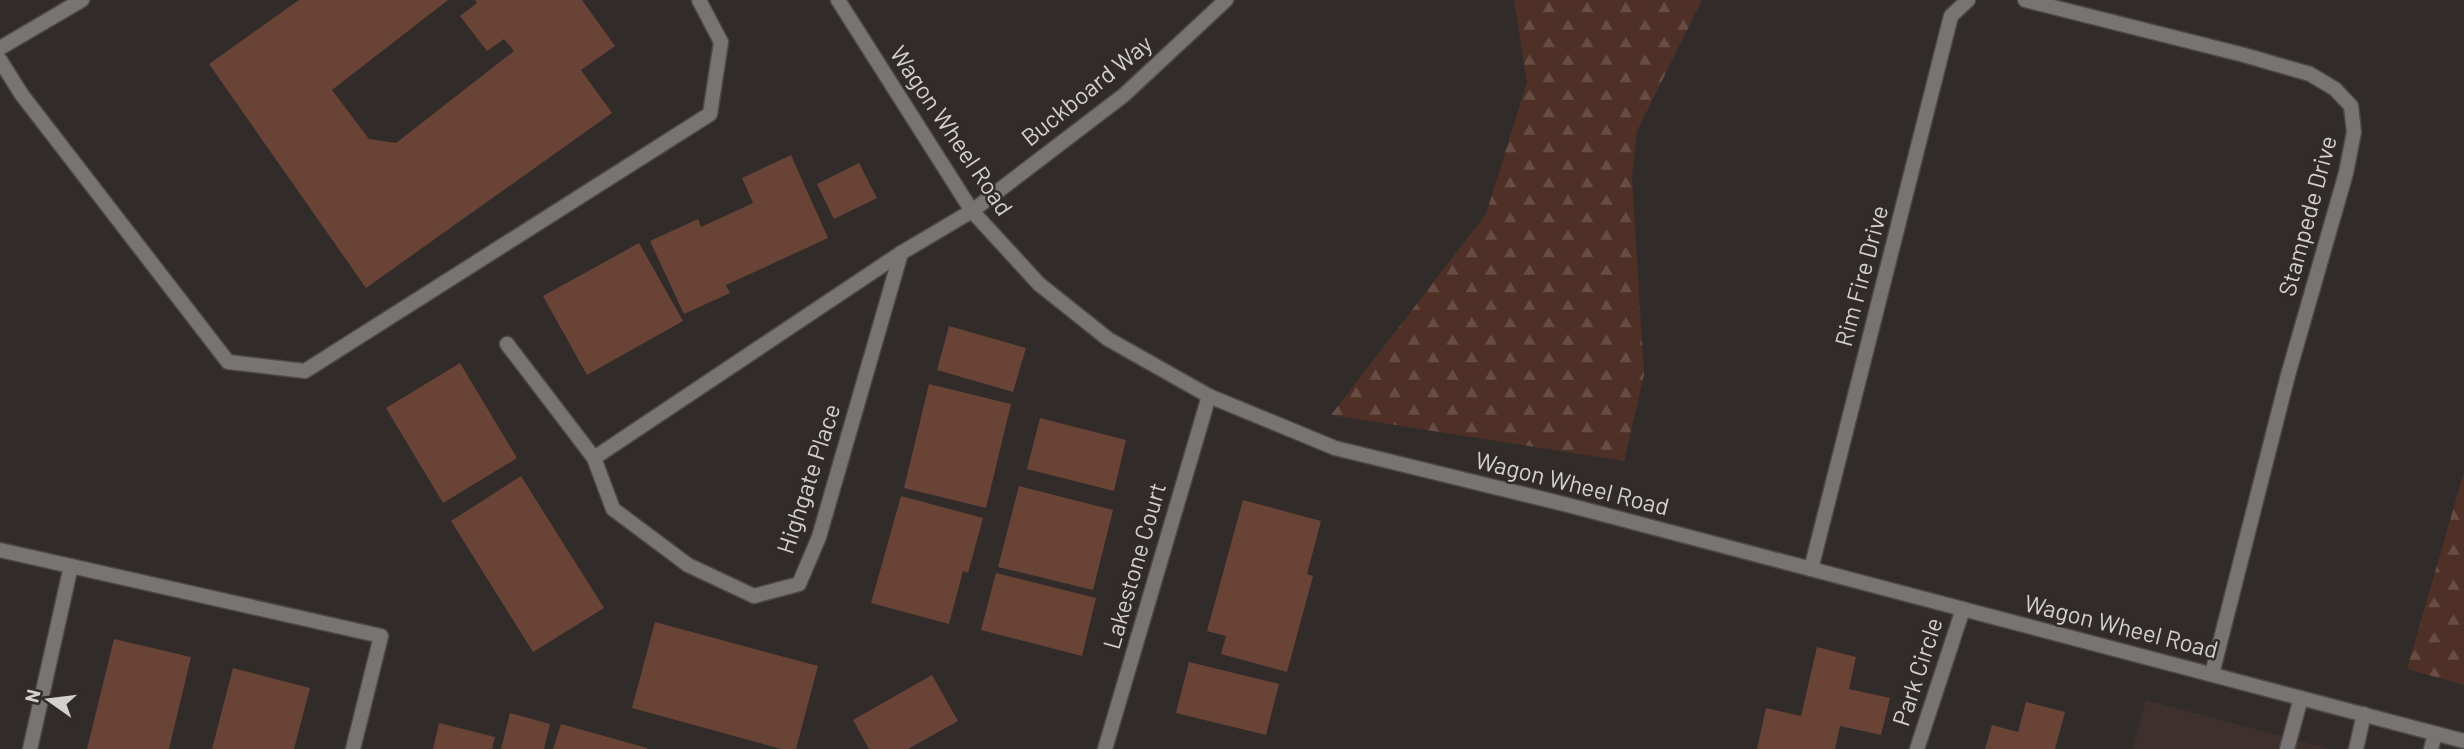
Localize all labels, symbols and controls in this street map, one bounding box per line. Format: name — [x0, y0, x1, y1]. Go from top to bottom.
street label: Buckboard Way — [1015, 28, 1157, 151]
street label: Wagon Wheel Road — [885, 40, 1020, 221]
street label: Stampede Drive — [2271, 132, 2342, 299]
street label: Rim Fire Drive — [1828, 202, 1893, 349]
street label: Highgate Place — [770, 400, 845, 557]
street label: Wagon Wheel Road — [1472, 444, 1672, 521]
street label: Lakestone Court — [1096, 479, 1171, 652]
street label: Wagon Wheel Road — [2021, 587, 2221, 664]
street label: Park Circle — [1885, 614, 1948, 729]
north arrow — [14, 665, 84, 735]
text: N — [19, 687, 45, 705]

